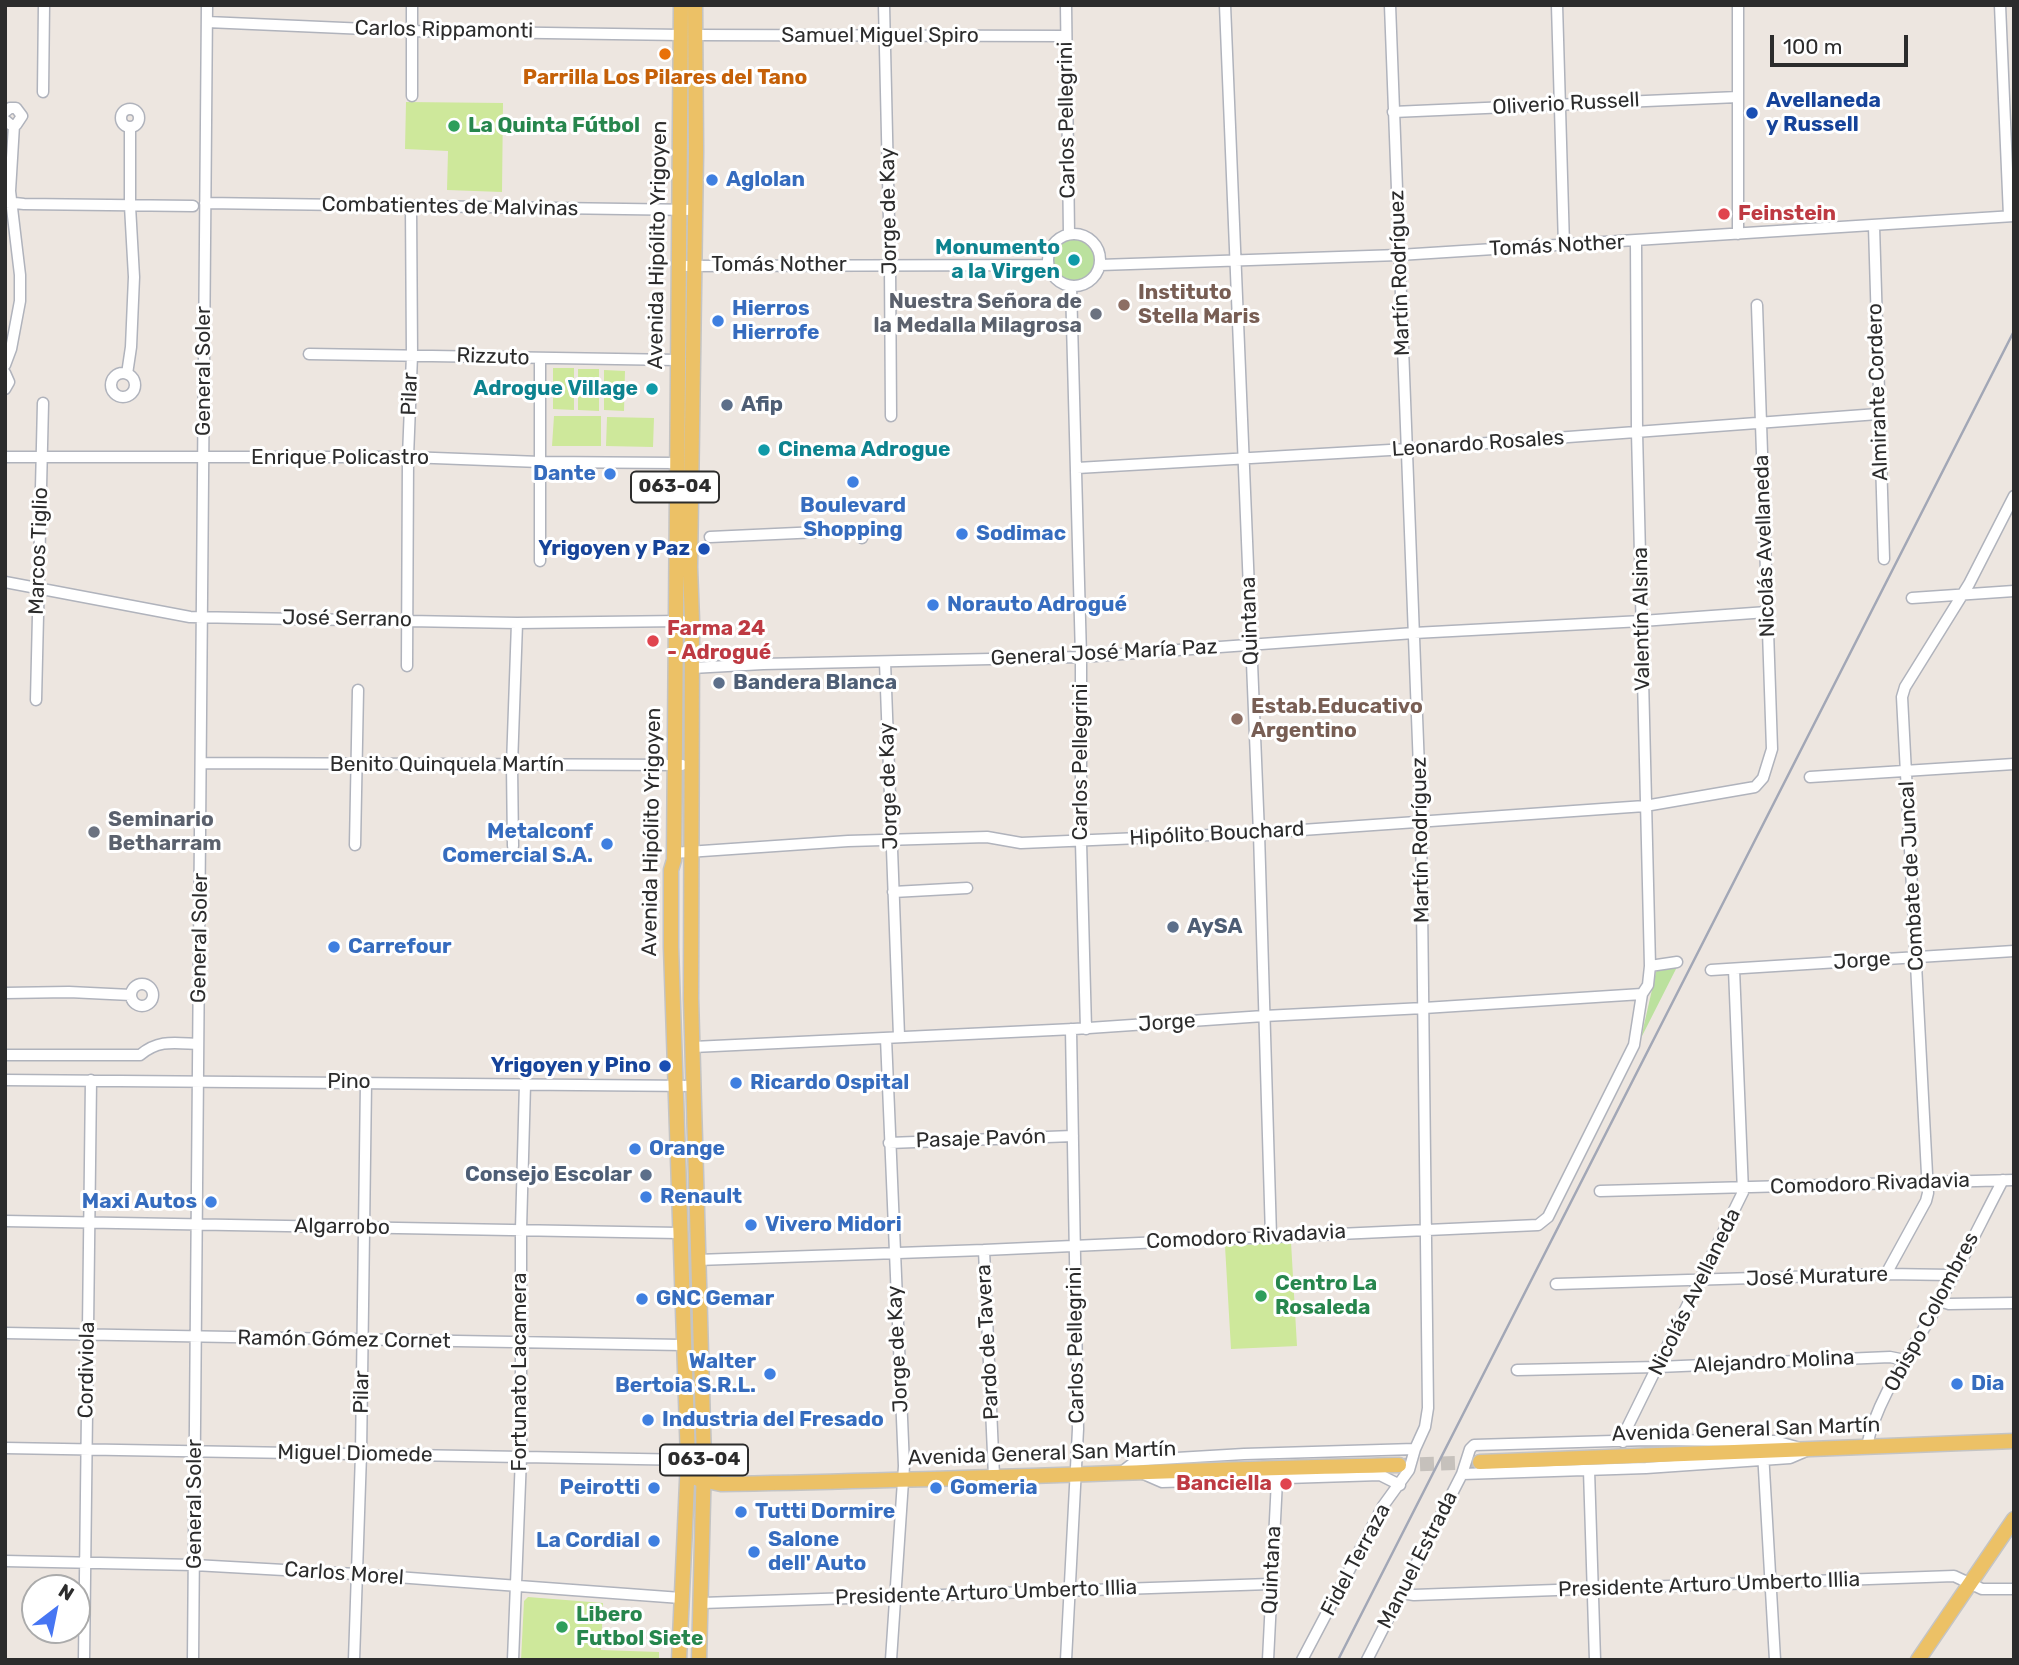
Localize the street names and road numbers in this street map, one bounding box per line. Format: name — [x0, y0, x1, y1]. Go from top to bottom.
street label: Carlos Rippamonti — [354, 16, 534, 44]
street label: Samuel Miguel Spiro — [781, 23, 979, 49]
street label: Carlos Pellegrini — [1053, 41, 1081, 199]
street label: Oliverio Russell — [1492, 88, 1640, 120]
street label: Avenida Hipólito Yrigoyen — [643, 120, 673, 370]
street label: Jorge de Kay — [875, 147, 903, 275]
street label: Martín Rodríguez — [1385, 189, 1415, 357]
street label: Combatientes de Malvinas — [321, 192, 579, 222]
street label: Tomás Nother — [1489, 230, 1625, 262]
street label: Tomás Nother — [711, 252, 847, 278]
street label: Almirante Cordero — [1862, 303, 1894, 481]
street label: General Soler — [191, 306, 217, 436]
street label: Rizzuto — [456, 343, 530, 371]
street label: Pilar — [397, 372, 423, 416]
street label: Leonardo Rosales — [1391, 425, 1565, 463]
street label: Enrique Policastro — [251, 445, 429, 471]
street label: Nicolás Avellaneda — [1749, 454, 1781, 638]
road number: 063-04 — [631, 472, 719, 502]
street label: Marcos Tiglio — [24, 487, 54, 615]
street label: Valentín Alsina — [1628, 547, 1656, 691]
street label: Quintana — [1236, 576, 1264, 666]
street label: José Serrano — [282, 605, 412, 633]
street label: General José María Paz — [990, 634, 1218, 672]
street label: Carlos Pellegrini — [1068, 683, 1094, 841]
street label: Avenida Hipólito Yrigoyen — [637, 707, 667, 957]
street label: Jorge de Kay — [874, 722, 904, 850]
street label: Benito Quinquela Martín — [330, 752, 564, 778]
street label: Martín Rodríguez — [1407, 757, 1435, 923]
street label: Combate de Juncal — [1894, 780, 1930, 972]
street label: Hipólito Bouchard — [1129, 817, 1305, 851]
street label: General Soler — [186, 873, 214, 1003]
street label: Jorge — [1832, 946, 1892, 976]
street label: Jorge — [1137, 1008, 1197, 1038]
street label: Pino — [327, 1069, 371, 1095]
street label: Pasaje Pavón — [915, 1124, 1047, 1154]
street label: Comodoro Rivadavia — [1770, 1168, 1970, 1200]
street label: Nicolás Avellaneda — [1644, 1204, 1746, 1380]
street label: Algarrobo — [294, 1214, 390, 1240]
street label: Comodoro Rivadavia — [1145, 1219, 1347, 1255]
street label: Obispo Colombres — [1879, 1228, 1985, 1396]
street label: José Murature — [1746, 1262, 1888, 1292]
street label: Pardo de Tavera — [971, 1264, 1005, 1420]
street label: Carlos Pellegrini — [1062, 1266, 1090, 1424]
street label: Fortunato Lacamera — [507, 1273, 533, 1471]
street label: Jorge de Kay — [882, 1285, 914, 1413]
street label: Cordiviola — [74, 1321, 100, 1419]
street label: Ramón Gómez Cornet — [237, 1326, 451, 1354]
street label: Alejandro Molina — [1693, 1345, 1855, 1379]
street label: Pilar — [349, 1370, 375, 1414]
street label: Avenida General San Martín — [1611, 1413, 1881, 1447]
street label: Avenida General San Martín — [907, 1437, 1177, 1471]
street label: General Soler — [182, 1439, 208, 1569]
street label: Miguel Diomede — [277, 1440, 433, 1468]
road number: 063-04 — [660, 1444, 748, 1476]
street label: Manuel Estrada — [1373, 1487, 1463, 1633]
street label: Fidel Terraza — [1316, 1500, 1396, 1620]
street label: Quintana — [1257, 1525, 1287, 1615]
street label: Carlos Morel — [283, 1557, 405, 1591]
street label: Presidente Arturo Umberto Illia — [1558, 1567, 1860, 1603]
street label: Presidente Arturo Umberto Illia — [835, 1575, 1137, 1611]

